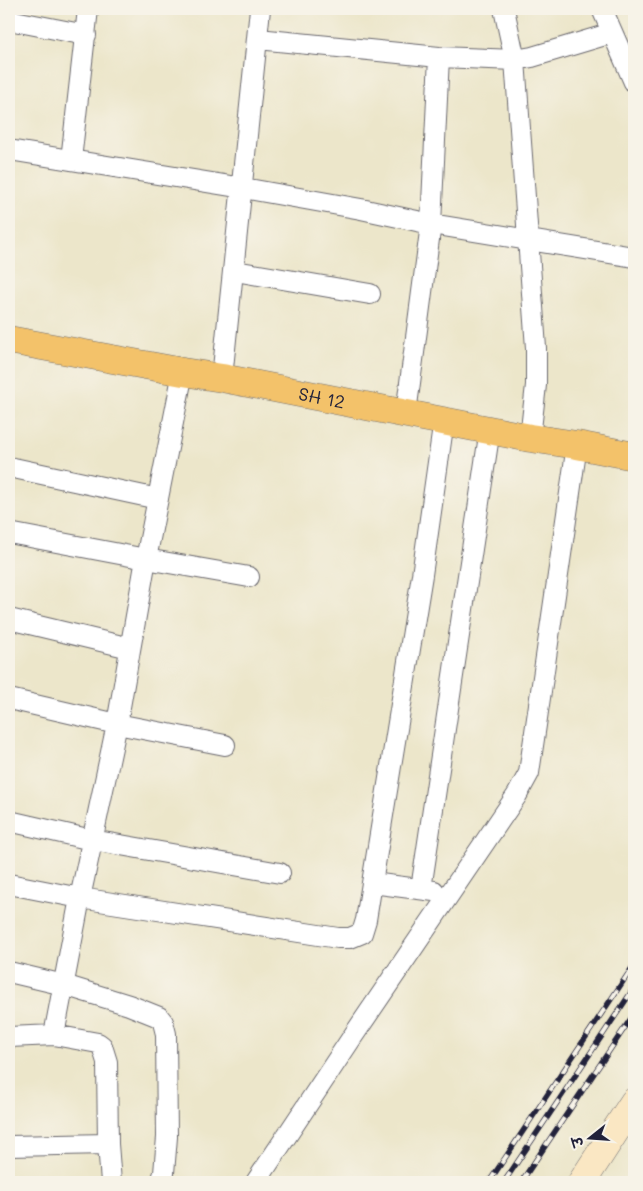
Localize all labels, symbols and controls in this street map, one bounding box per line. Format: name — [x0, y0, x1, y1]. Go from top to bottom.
street label: SH 12 — [296, 381, 347, 414]
north arrow — [566, 1114, 616, 1164]
text: उ — [566, 1133, 588, 1151]

